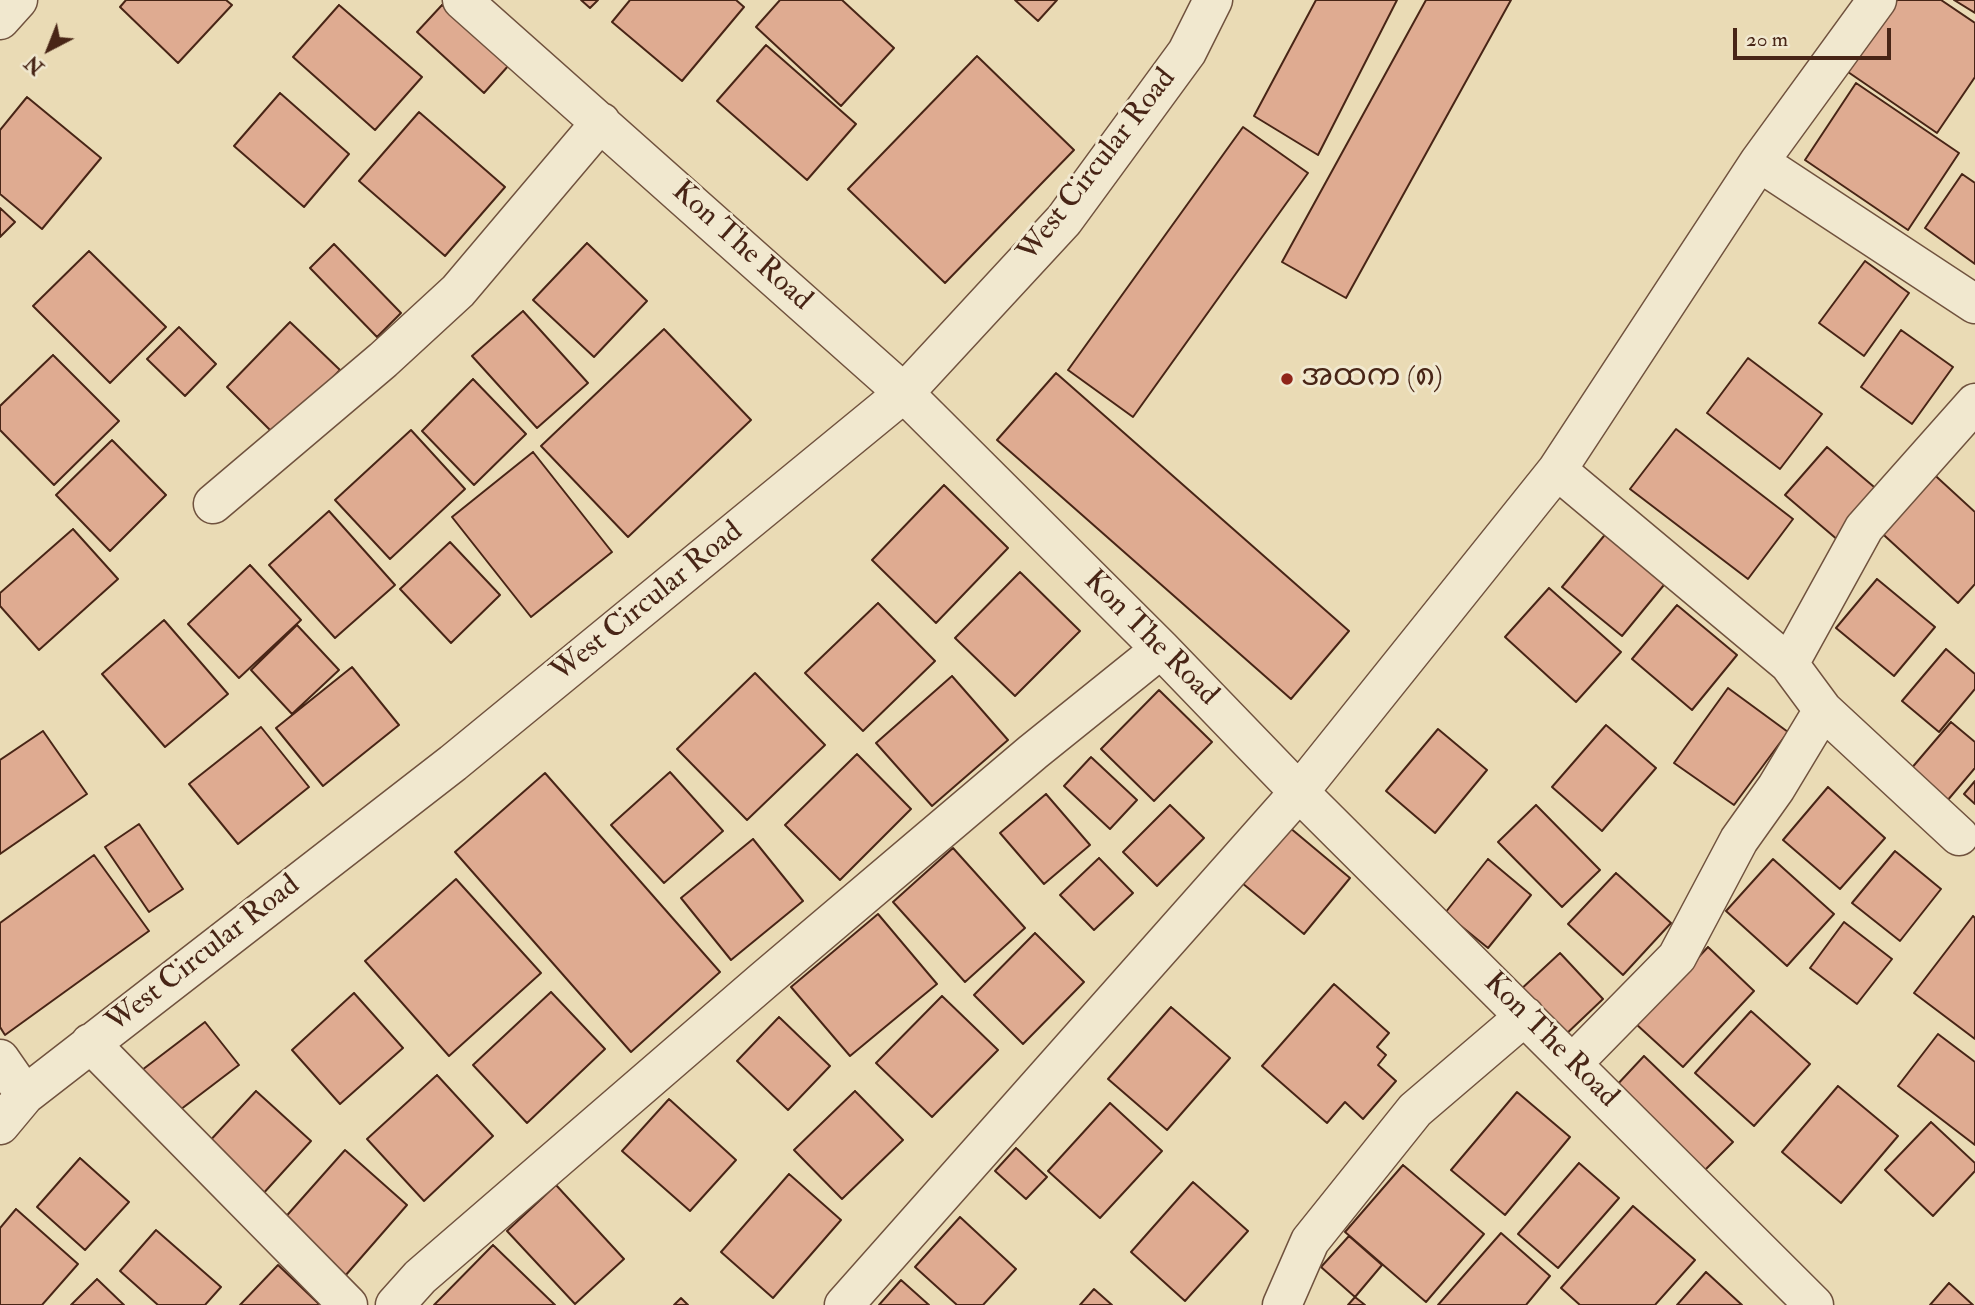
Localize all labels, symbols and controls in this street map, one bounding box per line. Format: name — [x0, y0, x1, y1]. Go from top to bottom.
north arrow — [14, 14, 84, 84]
scale bar — [1737, 14, 1895, 58]
text: 20 m — [1746, 26, 1788, 53]
text: N — [21, 50, 49, 79]
street label: West Circular Road — [1011, 62, 1185, 270]
street label: Kon The Road — [663, 175, 819, 319]
place label: အထက (၈) — [1301, 361, 1443, 397]
marker: အထက (၈) — [1279, 371, 1295, 387]
street label: West Circular Road — [545, 515, 751, 691]
street label: Kon The Road — [1075, 564, 1225, 714]
street label: West Circular Road — [100, 868, 308, 1042]
street label: Kon The Road — [1475, 966, 1625, 1116]

